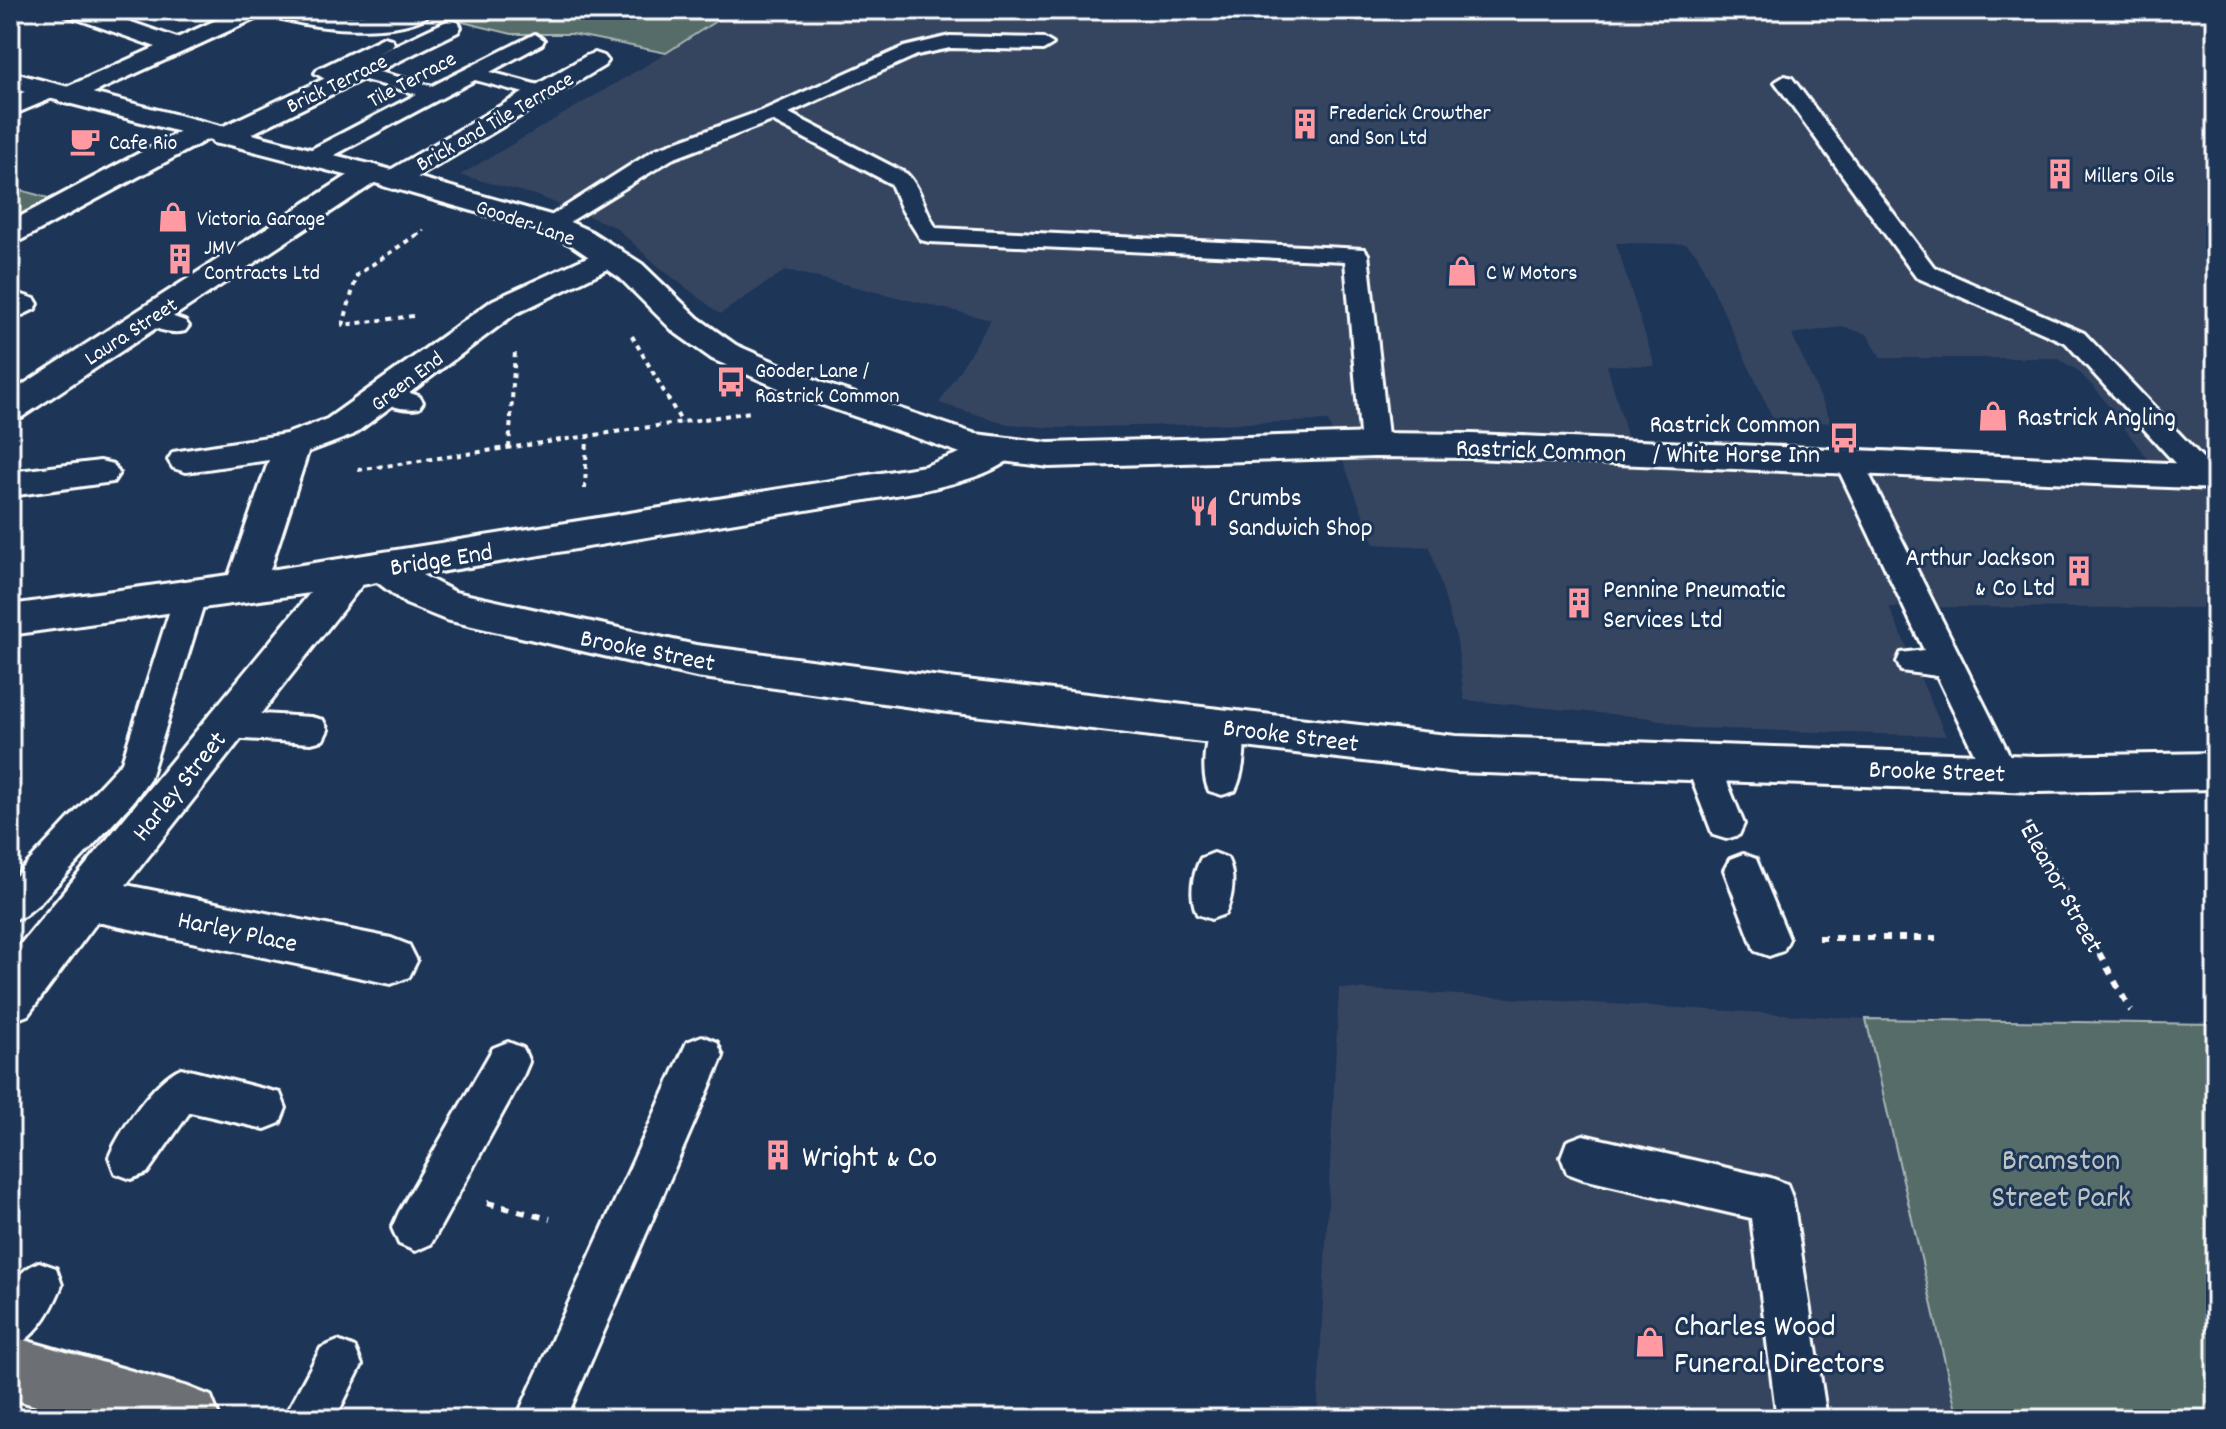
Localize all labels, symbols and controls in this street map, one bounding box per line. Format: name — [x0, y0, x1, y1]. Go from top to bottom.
street label: Tile Terrace — [363, 45, 462, 117]
street label: Brick Terrace — [282, 47, 393, 123]
street label: Brick and Tile Terrace — [411, 65, 580, 181]
place label: Frederick Crowther and Son Ltd — [1329, 99, 1492, 155]
building icon: Frederick Crowther and Son Ltd — [1288, 107, 1322, 141]
cafe icon: Cafe Rio — [68, 124, 102, 158]
place label: Cafe Rio — [109, 129, 177, 160]
building icon: Millers Oils — [2043, 157, 2077, 191]
place label: Millers Oils — [2084, 162, 2175, 193]
street label: Gooder Lane — [471, 193, 579, 256]
shop icon: Victoria Garage — [156, 200, 190, 234]
place label: Victoria Garage — [197, 205, 325, 236]
place label: JMV Contracts Ltd — [204, 234, 320, 290]
building icon: JMV Contracts Ltd — [163, 242, 197, 276]
shop icon: C W Motors — [1445, 254, 1479, 288]
place label: C W Motors — [1486, 259, 1578, 290]
street label: Laura Street — [79, 291, 185, 375]
street label: Green End — [365, 345, 451, 421]
place label: Gooder Lane / Rastrick Common — [755, 357, 899, 413]
bus stop icon: Gooder Lane / Rastrick Common — [714, 365, 748, 399]
shop icon: Rastrick Angling — [1976, 399, 2010, 433]
place label: Rastrick Angling — [2017, 401, 2176, 438]
place label: Rastrick Common / White Horse Inn — [1649, 408, 1820, 475]
bus stop icon: Rastrick Common / White Horse Inn — [1827, 421, 1861, 455]
street label: Rastrick Common — [1455, 431, 1627, 474]
place label: Crumbs Sandwich Shop — [1228, 481, 1373, 548]
restaurant icon: Crumbs Sandwich Shop — [1187, 494, 1221, 528]
street label: Bridge End — [387, 535, 496, 588]
place label: Arthur Jackson & Co Ltd — [1906, 541, 2055, 608]
building icon: Arthur Jackson & Co Ltd — [2062, 554, 2096, 588]
place label: Pennine Pneumatic Services Ltd — [1603, 573, 1786, 640]
building icon: Pennine Pneumatic Services Ltd — [1562, 586, 1596, 620]
street label: Brooke Street — [577, 621, 718, 684]
street label: Brooke Street — [1221, 711, 1361, 764]
street label: Harley Street — [125, 724, 237, 850]
street label: Brooke Street — [1868, 753, 2006, 794]
street label: Eleanor Street — [2009, 817, 2111, 961]
street label: Harley Place — [174, 903, 300, 964]
place label: Wright & Co — [802, 1137, 937, 1183]
building icon: Wright & Co — [761, 1138, 795, 1172]
park label: Bramston Street Park — [1991, 1140, 2131, 1223]
place label: Charles Wood Funeral Directors — [1674, 1306, 1885, 1389]
shop icon: Charles Wood Funeral Directors — [1633, 1325, 1667, 1359]

